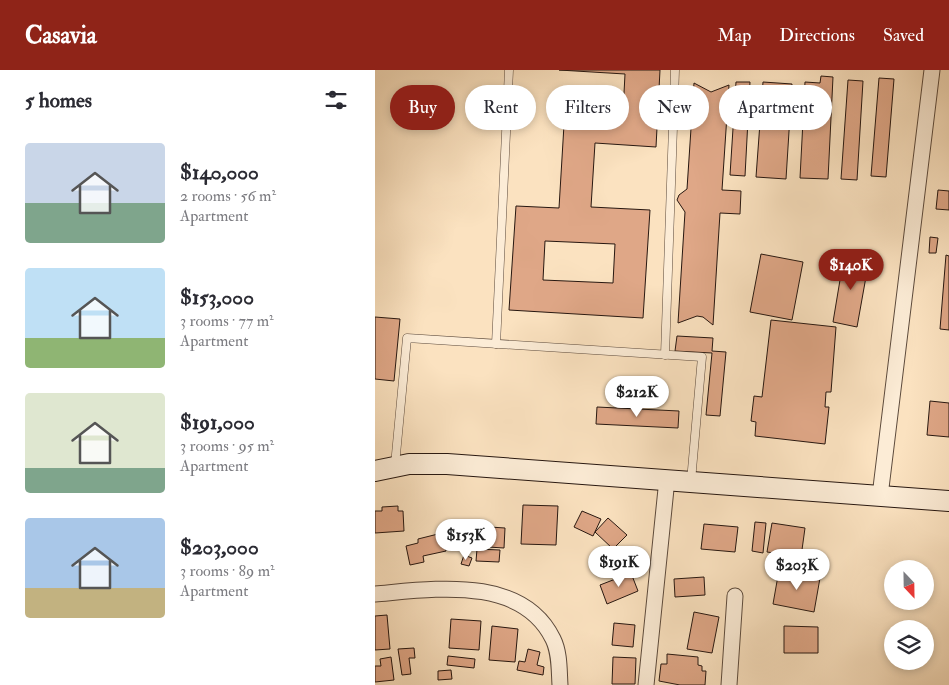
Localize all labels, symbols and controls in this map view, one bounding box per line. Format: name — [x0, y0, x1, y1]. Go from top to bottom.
text: Casavia — [25, 20, 97, 51]
text: Map — [718, 24, 751, 47]
text: Directions — [779, 24, 855, 47]
text: Saved — [883, 24, 924, 47]
chip: Buy — [390, 85, 455, 130]
chip: Rent — [465, 85, 536, 130]
chip: Filters — [546, 85, 629, 130]
chip: New — [639, 85, 709, 130]
chip: Apartment — [719, 85, 832, 130]
icon: filters — [322, 86, 350, 114]
text: 5 homes — [25, 87, 92, 114]
text: $140,000 — [180, 159, 259, 186]
icon: home — [65, 163, 125, 223]
text: 2 rooms · 56 m² — [180, 186, 276, 206]
text: Apartment — [180, 206, 248, 226]
pin: $140K — [816, 248, 886, 291]
text: $140K — [830, 255, 872, 275]
text: $153,000 — [180, 284, 254, 311]
icon: home — [65, 288, 125, 348]
text: 3 rooms · 77 m² — [180, 311, 274, 331]
text: Apartment — [180, 331, 248, 351]
pin: $212K — [602, 376, 672, 418]
text: $212K — [616, 382, 658, 402]
text: $191,000 — [180, 409, 255, 436]
icon: home — [65, 413, 125, 473]
text: 3 rooms · 95 m² — [180, 436, 274, 456]
text: Apartment — [180, 456, 248, 476]
pin: $153K — [431, 518, 501, 561]
text: $153K — [446, 525, 486, 545]
text: $203,000 — [180, 534, 259, 561]
icon: home — [65, 538, 125, 598]
pin: $191K — [584, 546, 654, 588]
pin: $203K — [762, 548, 832, 591]
text: $191K — [599, 552, 639, 572]
text: $203K — [776, 555, 818, 575]
north arrow — [884, 560, 934, 610]
map controls — [884, 560, 934, 670]
text: 3 rooms · 89 m² — [180, 561, 275, 581]
text: Apartment — [180, 581, 248, 601]
button: layers — [884, 620, 934, 670]

